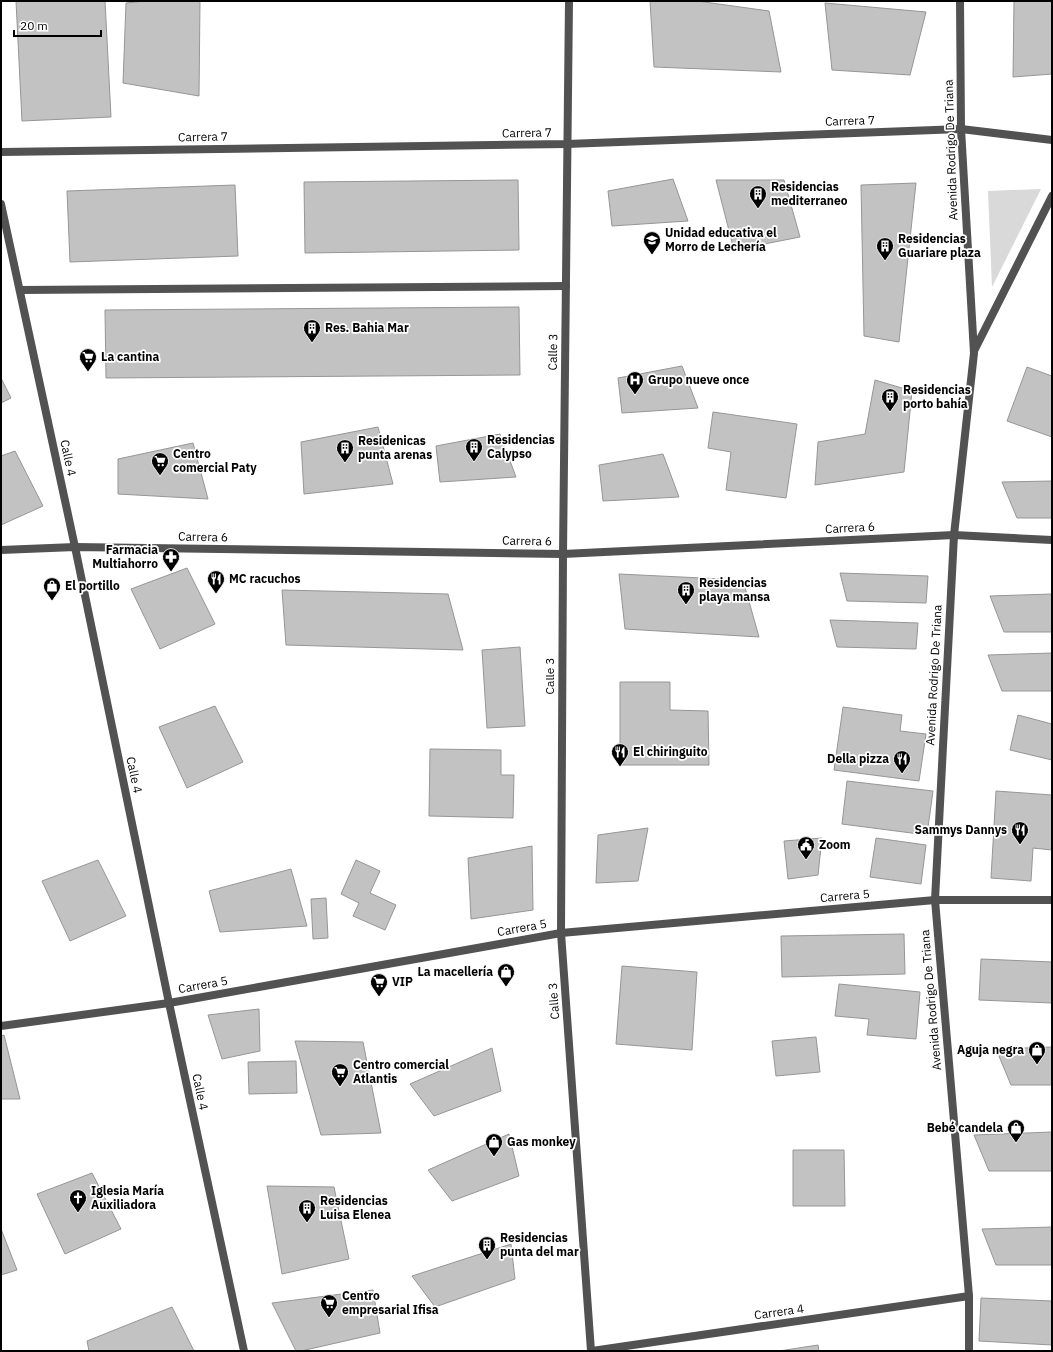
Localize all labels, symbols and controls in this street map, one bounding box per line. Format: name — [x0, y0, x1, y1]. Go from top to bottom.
scale bar — [14, 12, 101, 38]
text: 20 m — [20, 18, 48, 33]
street label: Avenida Rodrigo De Triana — [941, 79, 960, 221]
street label: Carrera 7 — [825, 112, 875, 129]
street label: Carrera 7 — [502, 125, 552, 140]
street label: Carrera 7 — [178, 129, 228, 144]
place label: Residencias mediterraneo — [771, 179, 848, 208]
building icon: Residencias mediterraneo — [748, 184, 768, 209]
place label: Unidad educativa el Morro de Lechería — [665, 225, 777, 254]
school or university icon: Unidad educativa el Morro de Lechería — [642, 230, 662, 255]
place label: Residencias Guariare plaza — [898, 231, 981, 260]
building icon: Residencias Guariare plaza — [875, 236, 895, 261]
building icon: Res. Bahia Mar — [302, 318, 322, 343]
place label: Res. Bahia Mar — [325, 320, 409, 335]
street label: Calle 3 — [545, 333, 560, 371]
supermarket icon: La cantina — [78, 347, 98, 372]
place label: La cantina — [101, 349, 159, 364]
hospital icon: Grupo nueve once — [625, 370, 645, 395]
place label: Grupo nueve once — [648, 372, 749, 387]
place label: Residencias porto bahía — [903, 382, 971, 411]
building icon: Residencias porto bahía — [880, 387, 900, 412]
place label: Residencias Calypso — [487, 432, 555, 461]
place label: Residenicas punta arenas — [358, 433, 432, 462]
building icon: Residencias Calypso — [464, 437, 484, 462]
street label: Calle 4 — [57, 438, 80, 478]
building icon: Residenicas punta arenas — [335, 438, 355, 463]
place label: Centro comercial Paty — [173, 446, 257, 475]
supermarket icon: Centro comercial Paty — [150, 451, 170, 476]
street label: Carrera 6 — [825, 519, 875, 536]
street label: Carrera 6 — [178, 529, 228, 544]
street label: Carrera 6 — [502, 533, 552, 548]
place label: Farmacia Multiahorro — [92, 542, 158, 571]
pharmacy icon: Farmacia Multiahorro — [161, 547, 181, 572]
restaurant icon: MC racuchos — [206, 569, 226, 594]
place label: MC racuchos — [229, 571, 301, 586]
place label: Residencias playa mansa — [699, 575, 770, 604]
shop icon: El portillo — [42, 576, 62, 601]
place label: El portillo — [65, 578, 120, 593]
building icon: Residencias playa mansa — [676, 580, 696, 605]
street label: Avenida Rodrigo De Triana — [922, 604, 945, 746]
street label: Calle 3 — [542, 658, 557, 694]
restaurant icon: El chiringuito — [610, 742, 630, 767]
place label: El chiringuito — [633, 744, 708, 759]
restaurant icon: Della pizza — [892, 749, 912, 774]
place label: Della pizza — [827, 751, 889, 766]
street label: Calle 4 — [123, 755, 146, 795]
restaurant icon: Sammys Dannys — [1010, 820, 1030, 845]
place label: Sammys Dannys — [914, 822, 1007, 837]
public building icon: Zoom — [796, 835, 816, 860]
place label: Zoom — [819, 837, 851, 852]
street label: Carrera 5 — [819, 886, 871, 905]
street label: Carrera 5 — [496, 916, 548, 939]
street label: Avenida Rodrigo De Triana — [917, 929, 944, 1071]
shop icon: La macellería — [496, 962, 516, 987]
place label: La macellería — [417, 964, 493, 979]
supermarket icon: VIP — [369, 972, 389, 997]
street label: Carrera 5 — [177, 973, 229, 996]
place label: VIP — [392, 974, 413, 989]
street label: Calle 3 — [545, 982, 562, 1020]
shop icon: Aguja negra — [1027, 1040, 1047, 1065]
place label: Aguja negra — [957, 1042, 1024, 1057]
place label: Centro comercial Atlantis — [353, 1057, 449, 1086]
supermarket icon: Centro comercial Atlantis — [330, 1062, 350, 1087]
street label: Calle 4 — [189, 1072, 212, 1112]
shop icon: Bebé candela — [1006, 1118, 1026, 1143]
place label: Bebé candela — [927, 1120, 1003, 1135]
shop icon: Gas monkey — [484, 1132, 504, 1157]
place label: Gas monkey — [507, 1134, 576, 1149]
place label: Iglesia María Auxiliadora — [91, 1183, 164, 1212]
church icon: Iglesia María Auxiliadora — [68, 1188, 88, 1213]
place label: Residencias Luisa Elenea — [320, 1193, 391, 1222]
building icon: Residencias Luisa Elenea — [297, 1198, 317, 1223]
place label: Residencias punta del mar — [500, 1230, 579, 1259]
building icon: Residencias punta del mar — [477, 1235, 497, 1260]
place label: Centro empresarial Ifisa — [342, 1288, 439, 1317]
supermarket icon: Centro empresarial Ifisa — [319, 1293, 339, 1318]
street label: Carrera 4 — [753, 1301, 805, 1322]

